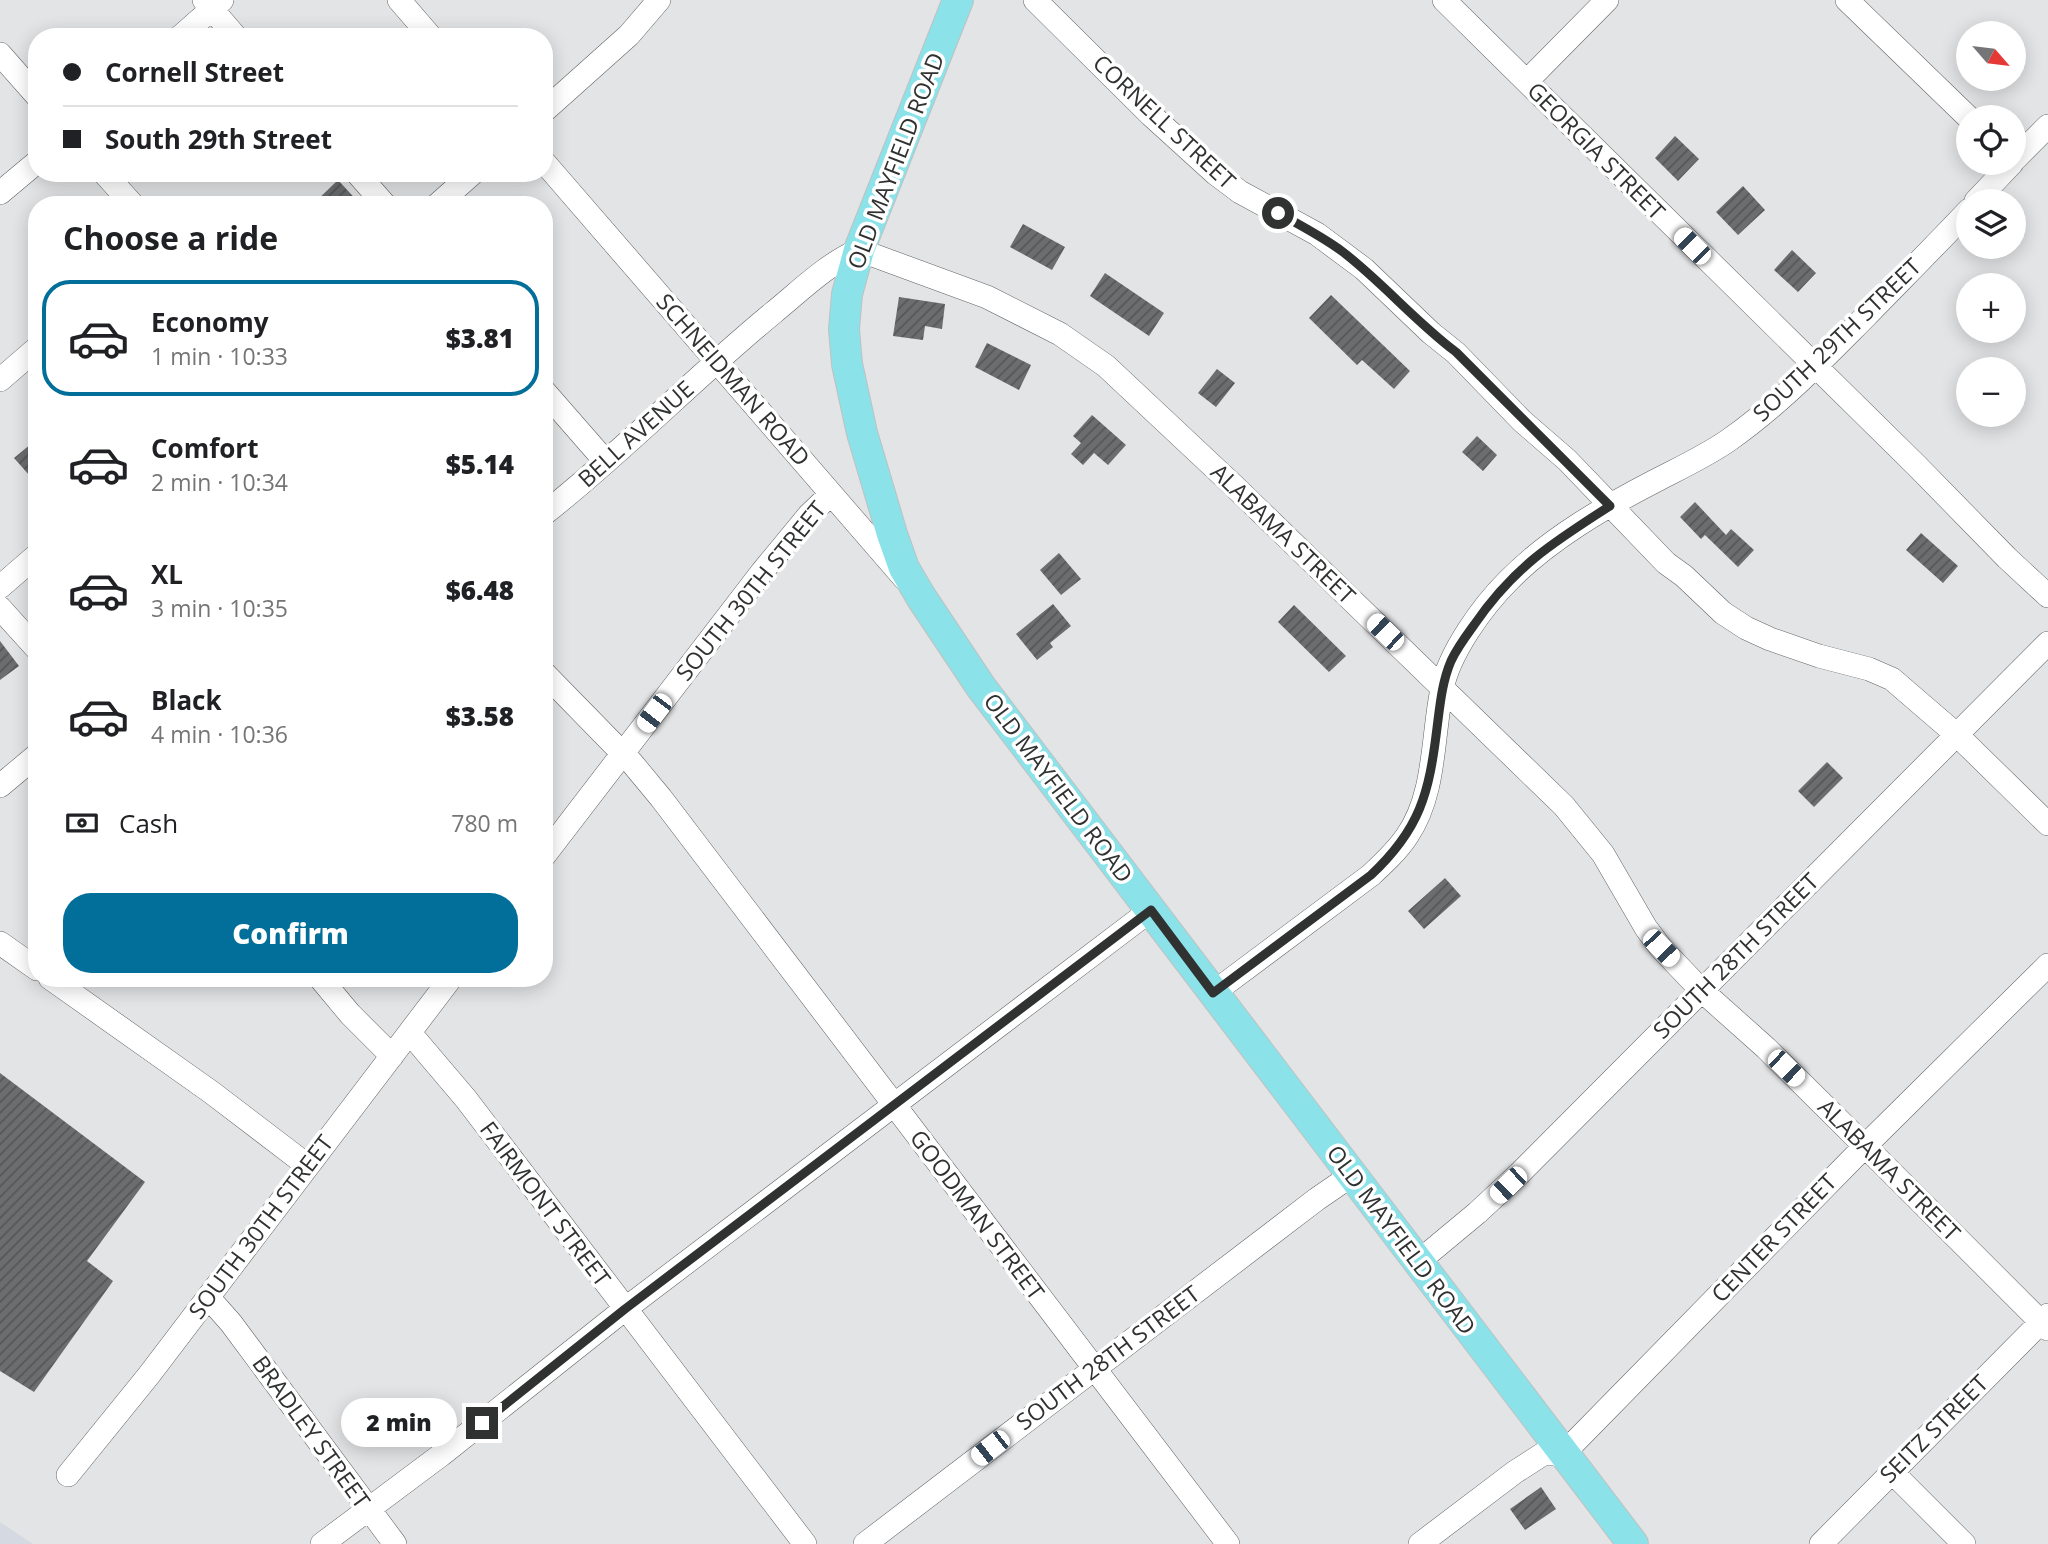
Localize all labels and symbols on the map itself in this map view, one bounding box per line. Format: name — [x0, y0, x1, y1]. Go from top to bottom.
north arrow — [1956, 21, 2026, 91]
street label: CORNELL STREET — [1086, 47, 1243, 196]
street label: OLD MAYFIELD ROAD — [839, 48, 951, 274]
street label: GEORGIA STREET — [1521, 74, 1673, 227]
route start — [1262, 197, 1294, 229]
car — [1670, 224, 1715, 268]
street label: SOUTH 29TH STREET — [1745, 250, 1928, 428]
street label: SCHNEIDMAN ROAD — [650, 286, 818, 473]
street label: BELL AVENUE — [571, 373, 700, 494]
street label: ALABAMA STREET — [1204, 456, 1363, 611]
street label: SOUTH 30TH STREET — [668, 494, 833, 687]
car — [1363, 610, 1408, 654]
street label: OLD MAYFIELD ROAD — [977, 686, 1141, 889]
car — [633, 690, 676, 736]
street label: SOUTH 28TH STREET — [1645, 865, 1825, 1045]
car — [1639, 926, 1684, 970]
car — [1764, 1046, 1809, 1090]
street label: ALABAMA STREET — [1811, 1091, 1968, 1248]
street label: FAIRMONT STREET — [473, 1114, 619, 1293]
street label: GOODMAN STREET — [903, 1123, 1053, 1306]
street label: SOUTH 30TH STREET — [180, 1128, 340, 1325]
street label: OLD MAYFIELD ROAD — [1320, 1138, 1484, 1341]
car — [1486, 1163, 1531, 1207]
street label: CENTER STREET — [1703, 1166, 1843, 1309]
street label: SOUTH 28TH STREET — [1009, 1277, 1206, 1437]
street label: BRADLEY STREET — [245, 1349, 378, 1515]
street label: SEITZ STREET — [1872, 1367, 1995, 1490]
callout: 2 min — [342, 1398, 458, 1448]
route end — [466, 1407, 498, 1439]
car — [967, 1427, 1014, 1469]

